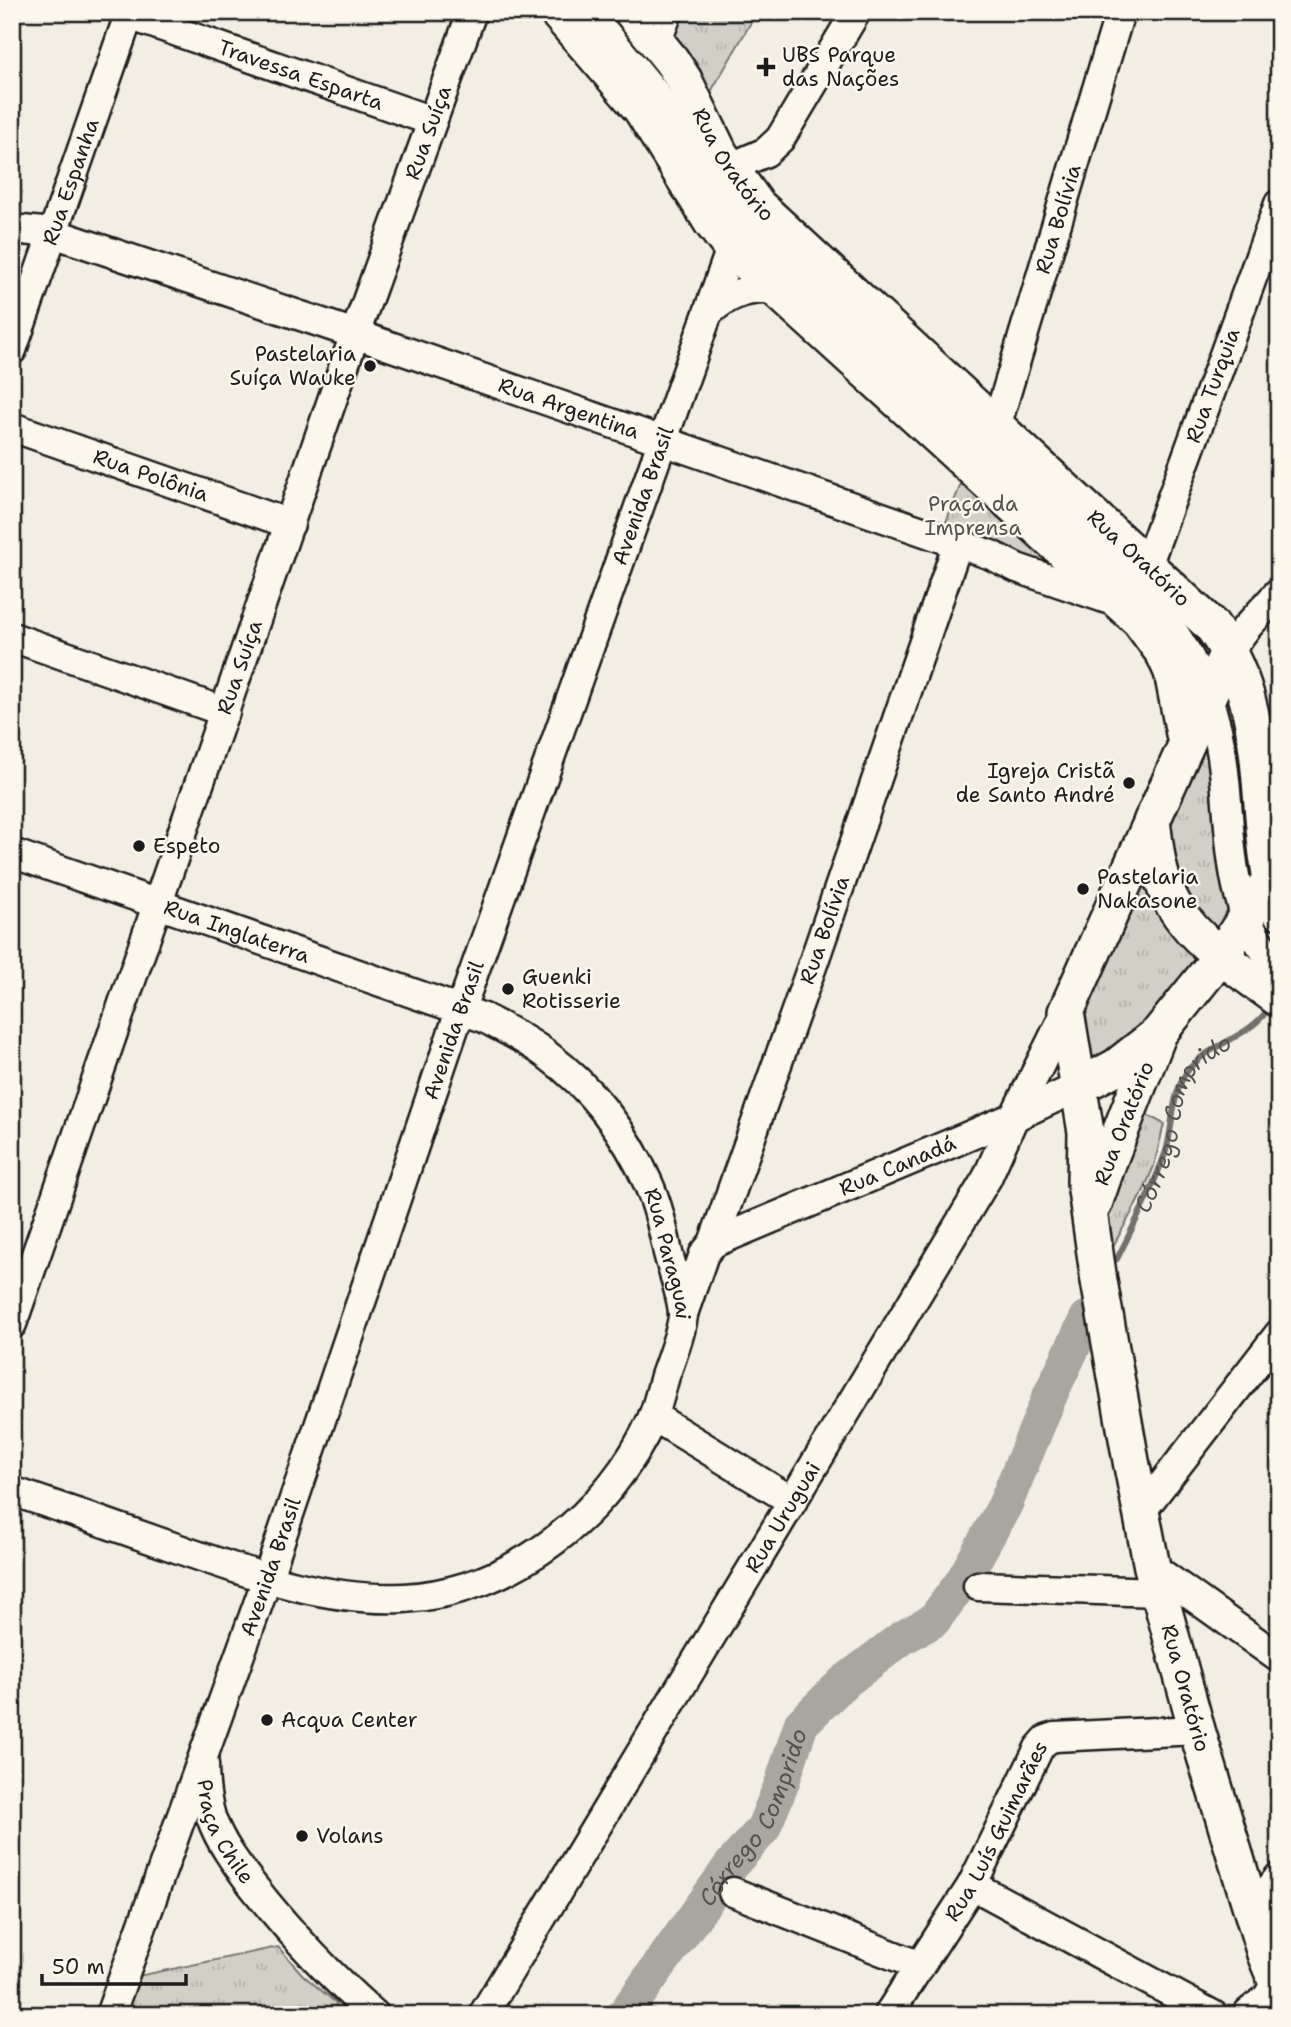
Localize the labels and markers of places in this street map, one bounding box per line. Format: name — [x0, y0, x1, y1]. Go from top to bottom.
place label: UBS Parque das Nações — [782, 41, 899, 93]
marker: UBS Parque das Nações — [756, 57, 776, 77]
place label: Pastelaria Suíça Wauke — [230, 340, 356, 392]
marker: Pastelaria Suíça Wauke — [362, 358, 378, 374]
place label: Igreja Cristã de Santo André — [956, 757, 1115, 809]
marker: Igreja Cristã de Santo André — [1121, 775, 1137, 791]
place label: Espeto — [153, 832, 220, 860]
marker: Espeto — [131, 838, 147, 854]
place label: Pastelaria Nakasone — [1097, 863, 1198, 915]
marker: Pastelaria Nakasone — [1075, 881, 1091, 897]
place label: Guenki Rotisserie — [522, 963, 621, 1015]
marker: Guenki Rotisserie — [500, 981, 516, 997]
place label: Acqua Center — [281, 1706, 418, 1734]
marker: Acqua Center — [259, 1712, 275, 1728]
place label: Volans — [316, 1822, 384, 1850]
marker: Volans — [294, 1828, 310, 1844]

